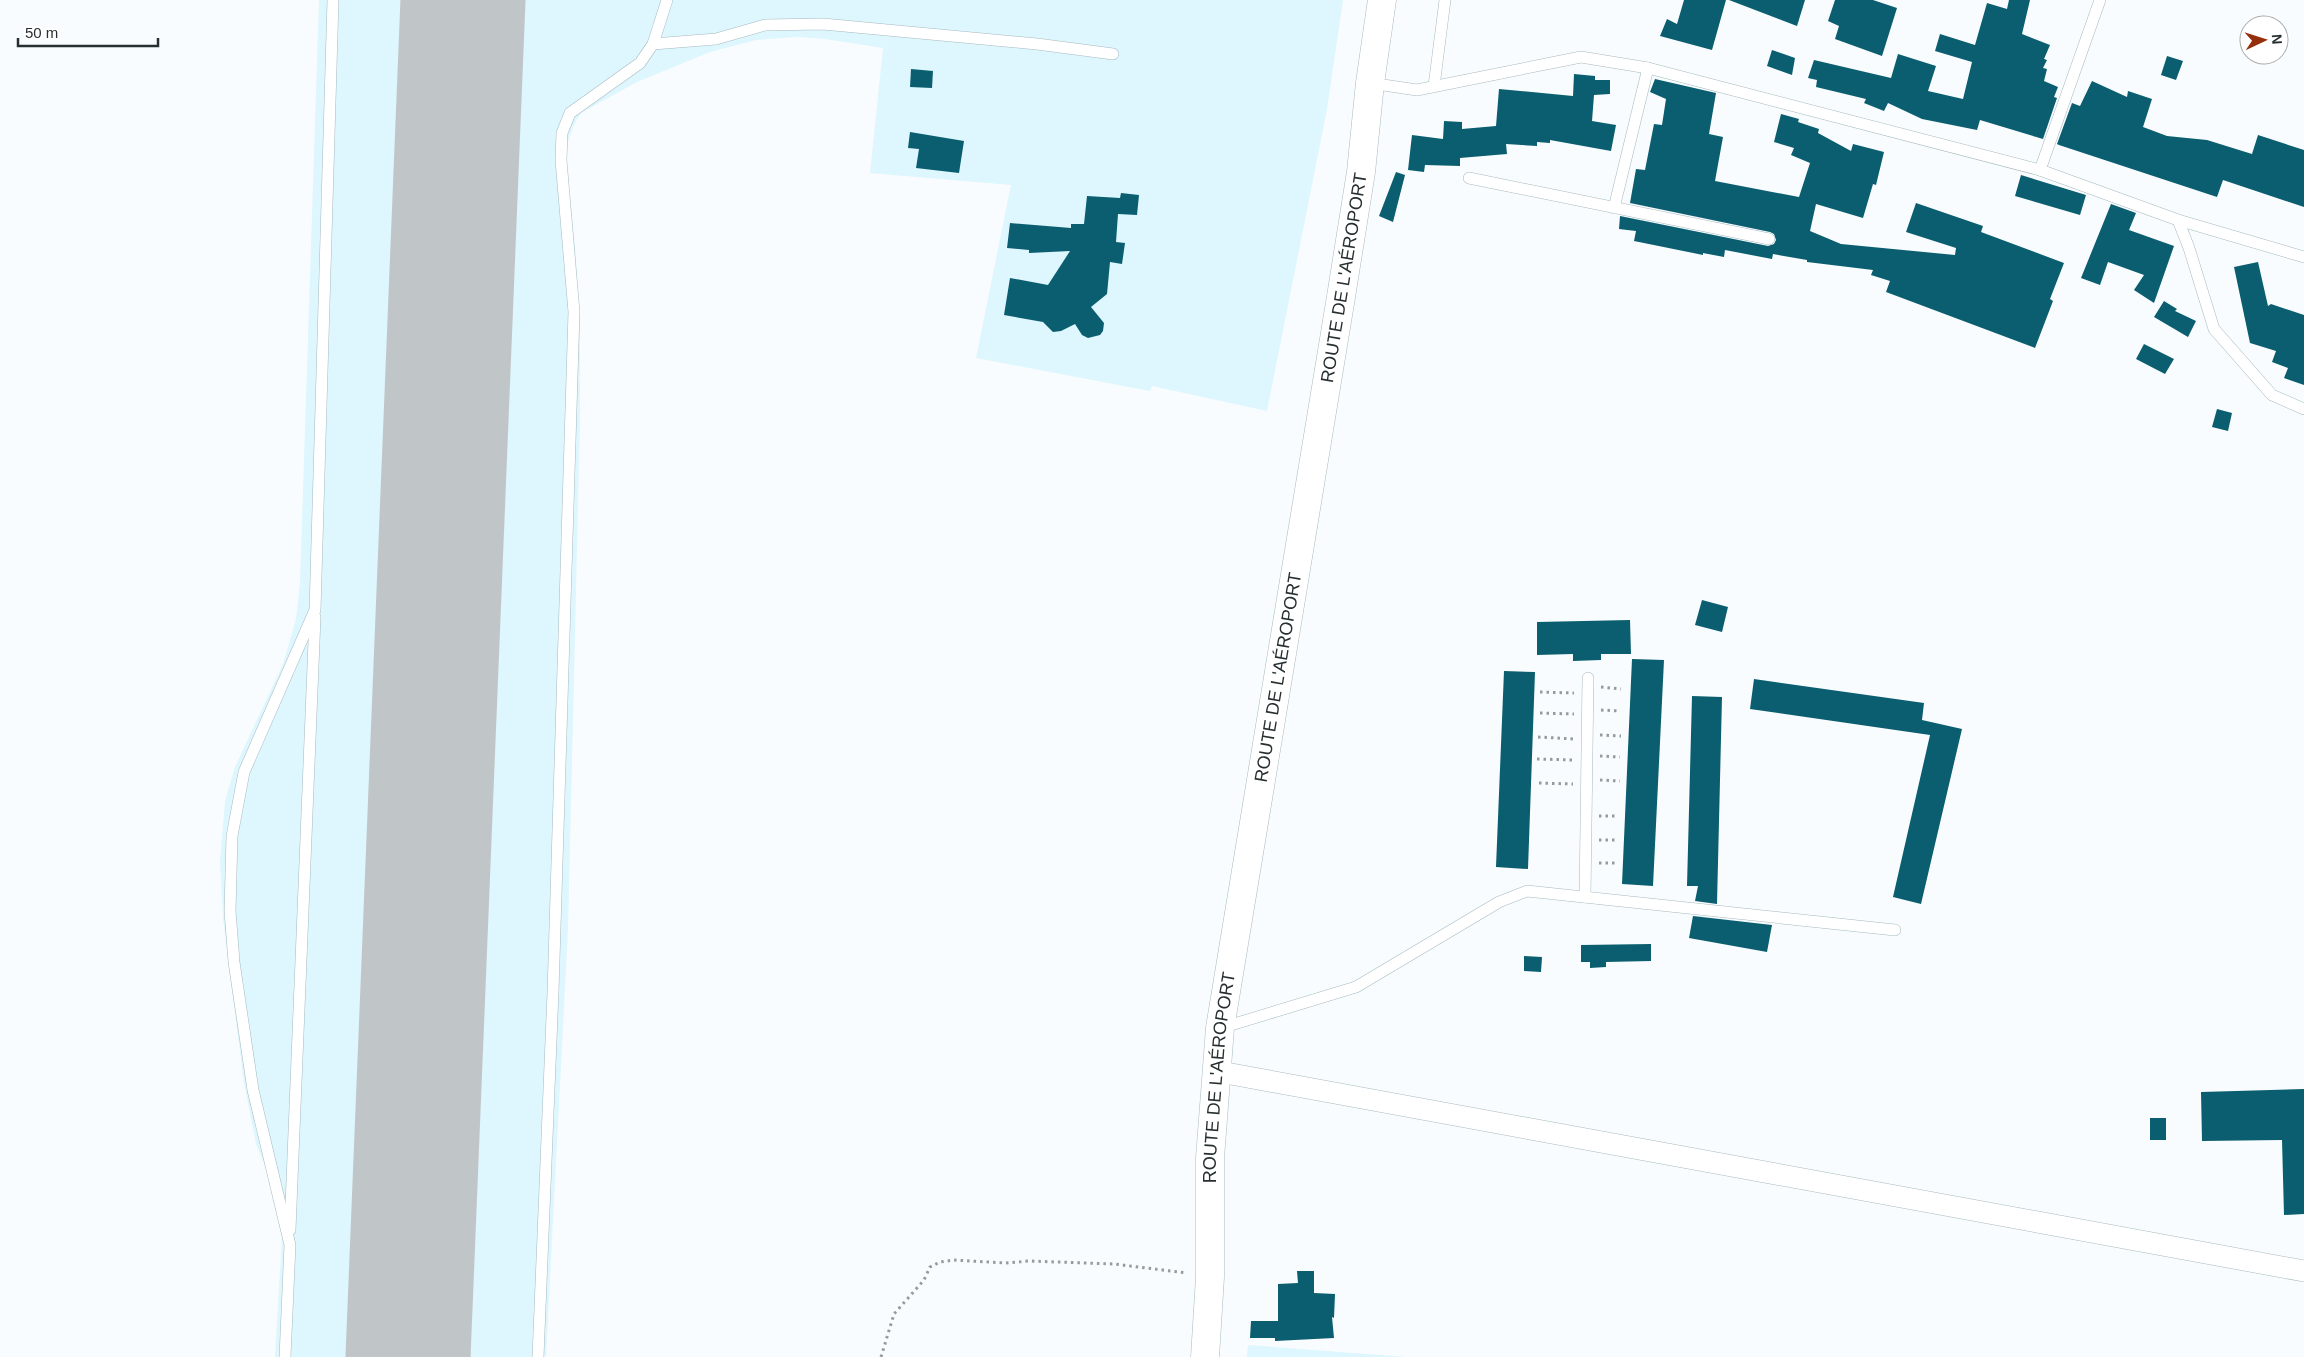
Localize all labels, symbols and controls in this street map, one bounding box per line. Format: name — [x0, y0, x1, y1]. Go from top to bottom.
scale bar — [18, 15, 158, 47]
north arrow — [2239, 15, 2289, 65]
text: 50 m — [25, 24, 58, 41]
text: N — [2269, 33, 2285, 45]
street label: ROUTE DE L'AÉROPORT — [1317, 171, 1371, 384]
street label: ROUTE DE L'AÉROPORT — [1251, 571, 1305, 784]
street label: ROUTE DE L'AÉROPORT — [1200, 971, 1239, 1183]

